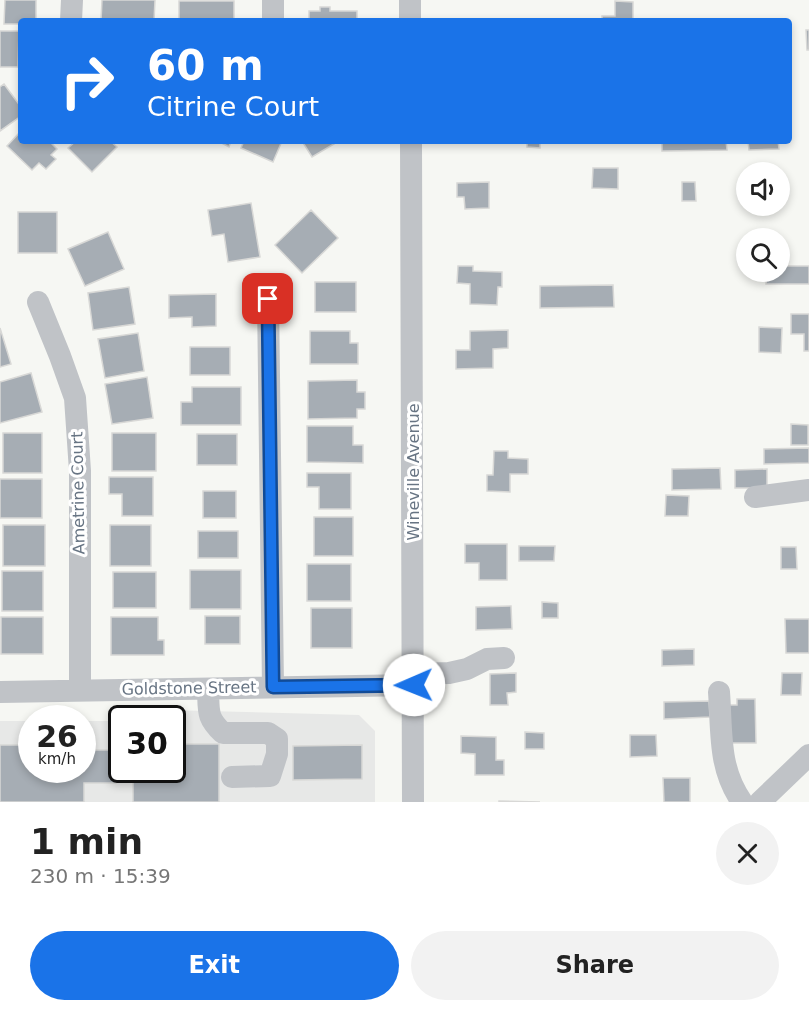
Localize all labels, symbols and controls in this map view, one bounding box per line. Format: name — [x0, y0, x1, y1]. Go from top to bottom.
text: 60 m — [147, 41, 264, 90]
icon: right — [48, 42, 126, 120]
text: Citrine Court — [147, 91, 319, 122]
map controls — [736, 162, 790, 282]
button: sound — [736, 162, 790, 216]
button: search — [736, 228, 790, 282]
pin — [242, 273, 293, 324]
icon: arrive — [251, 282, 284, 315]
street label: Wineville Avenue — [404, 403, 423, 541]
street label: Ametrine Court — [67, 431, 89, 555]
position arrow — [382, 653, 446, 717]
street label: Goldstone Street — [121, 677, 257, 699]
speed limit sign: 30 — [108, 705, 186, 783]
text: 26 — [36, 719, 78, 754]
text: km/h — [38, 750, 76, 768]
text: 1 min — [30, 821, 143, 862]
button: close — [716, 822, 779, 885]
text: 230 m · 15:39 — [30, 864, 171, 888]
button: Exit — [30, 931, 399, 1000]
button: Share — [411, 931, 779, 1000]

